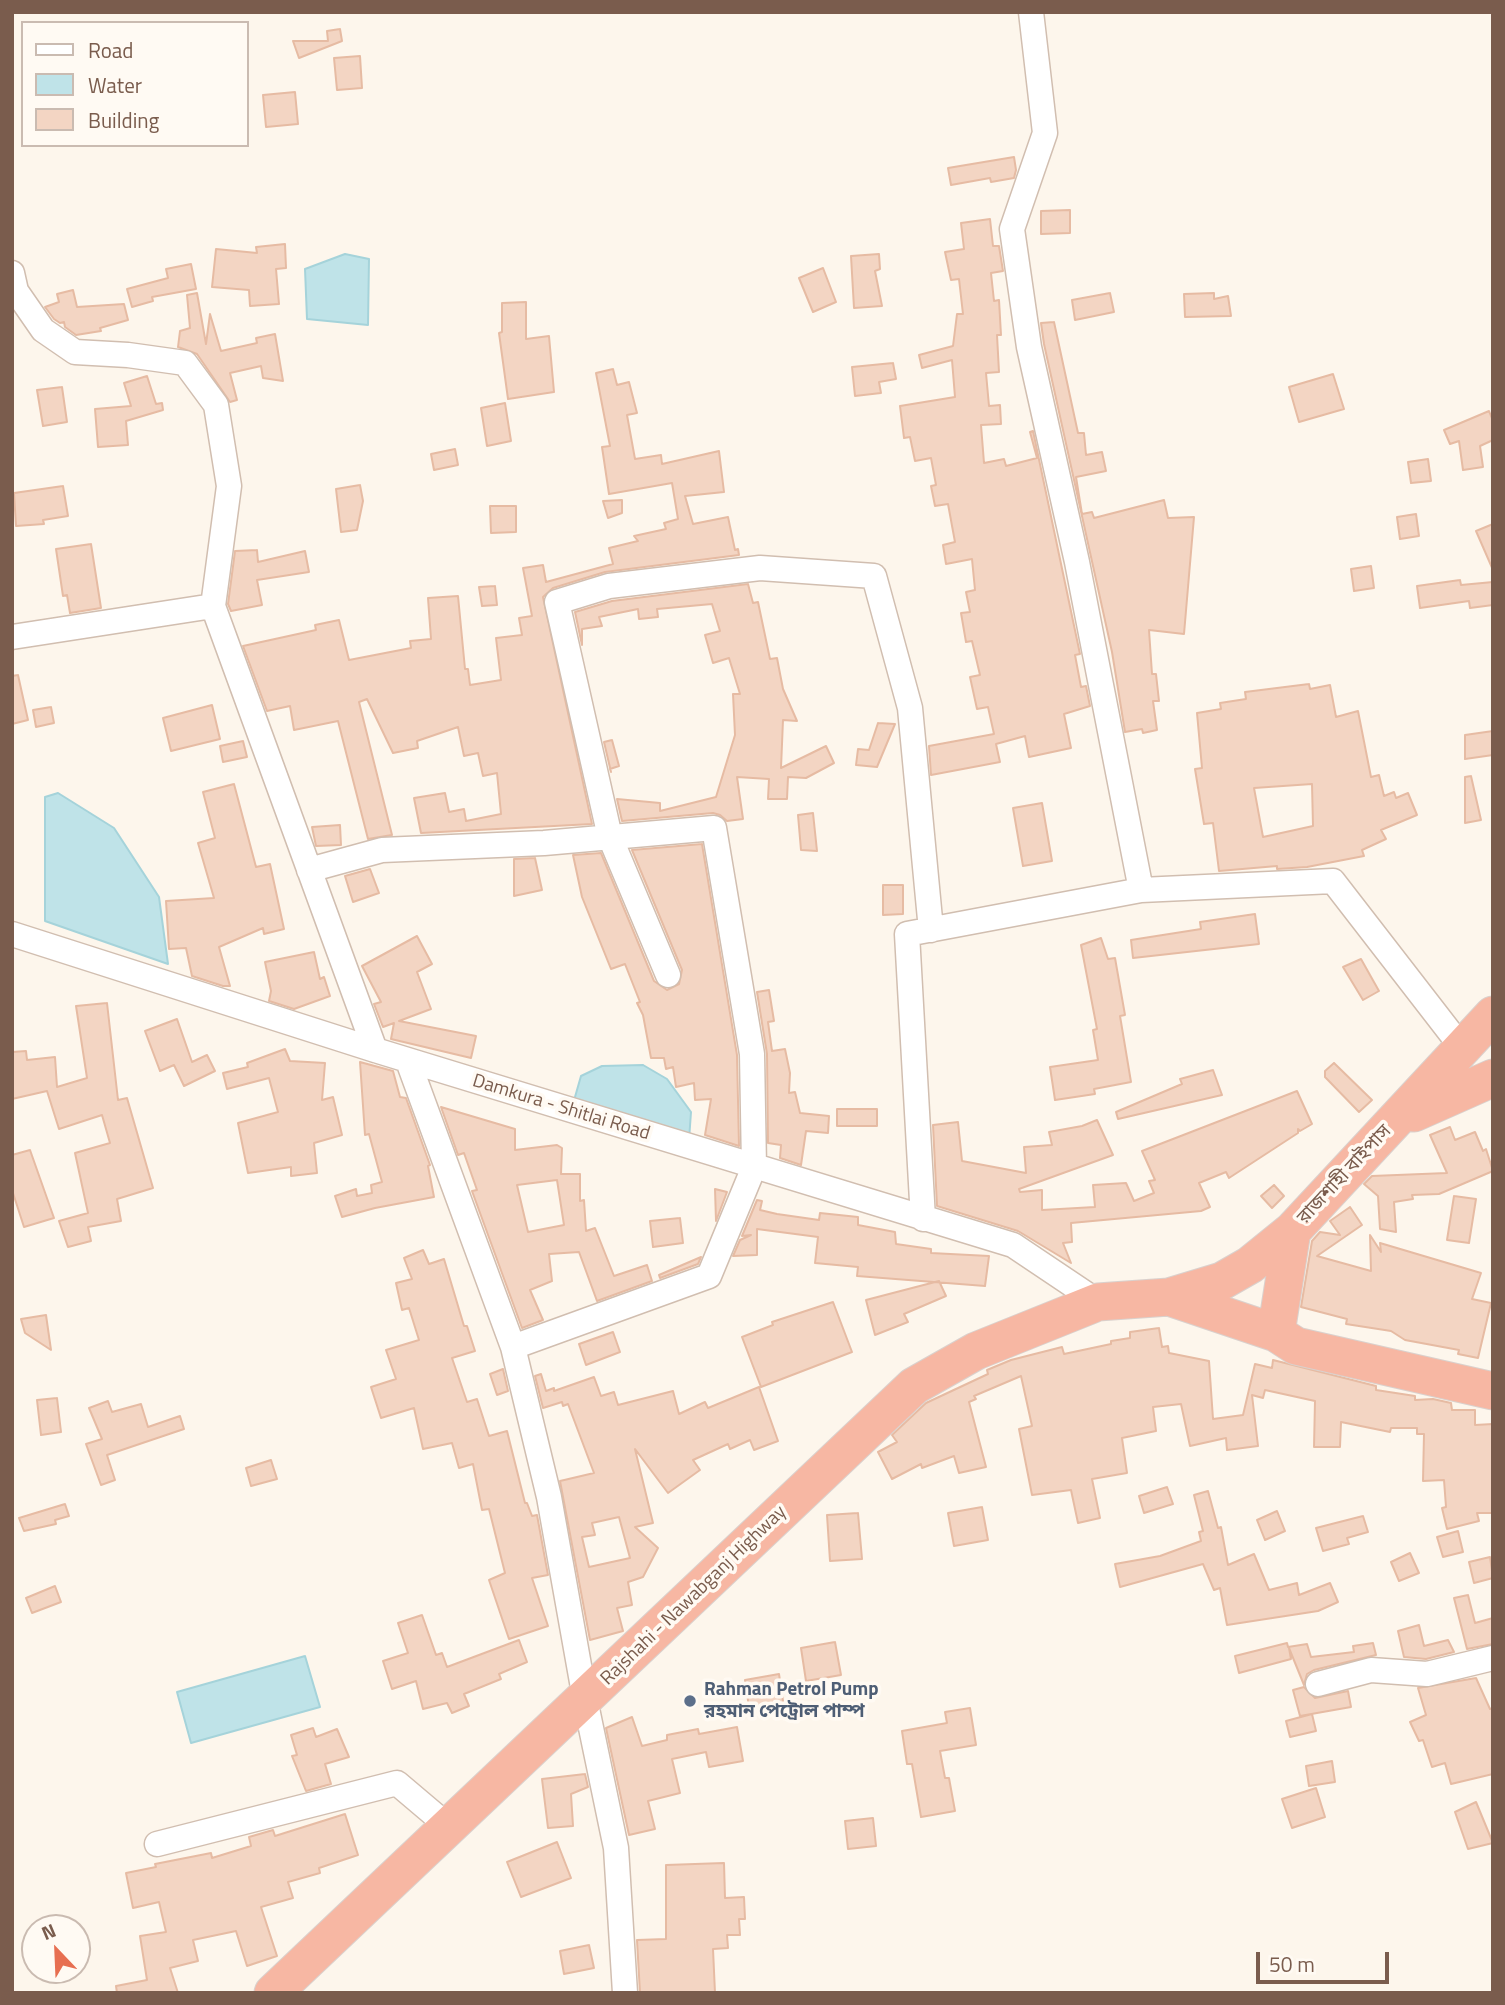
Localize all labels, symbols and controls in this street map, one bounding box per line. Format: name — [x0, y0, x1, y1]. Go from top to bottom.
legend — [21, 21, 248, 147]
text: Road — [88, 34, 133, 66]
text: Water — [88, 69, 142, 101]
text: Building — [88, 104, 159, 136]
street label: Damkura - Shitlai Road — [470, 1070, 652, 1146]
street label: রাজশাহী বাইপাস — [1293, 1121, 1397, 1229]
street label: Rajshahi - Nawabganj Highway — [597, 1501, 791, 1691]
place label: Rahman Petrol Pump রহমান পেট্রোল পাম্প — [704, 1679, 878, 1723]
marker: Rahman Petrol Pump রহমান পেট্রোল পাম্প — [682, 1693, 698, 1709]
north arrow — [21, 1914, 91, 1984]
text: N — [37, 1915, 60, 1947]
scale bar — [1260, 1938, 1393, 1982]
text: 50 m — [1269, 1948, 1315, 1980]

